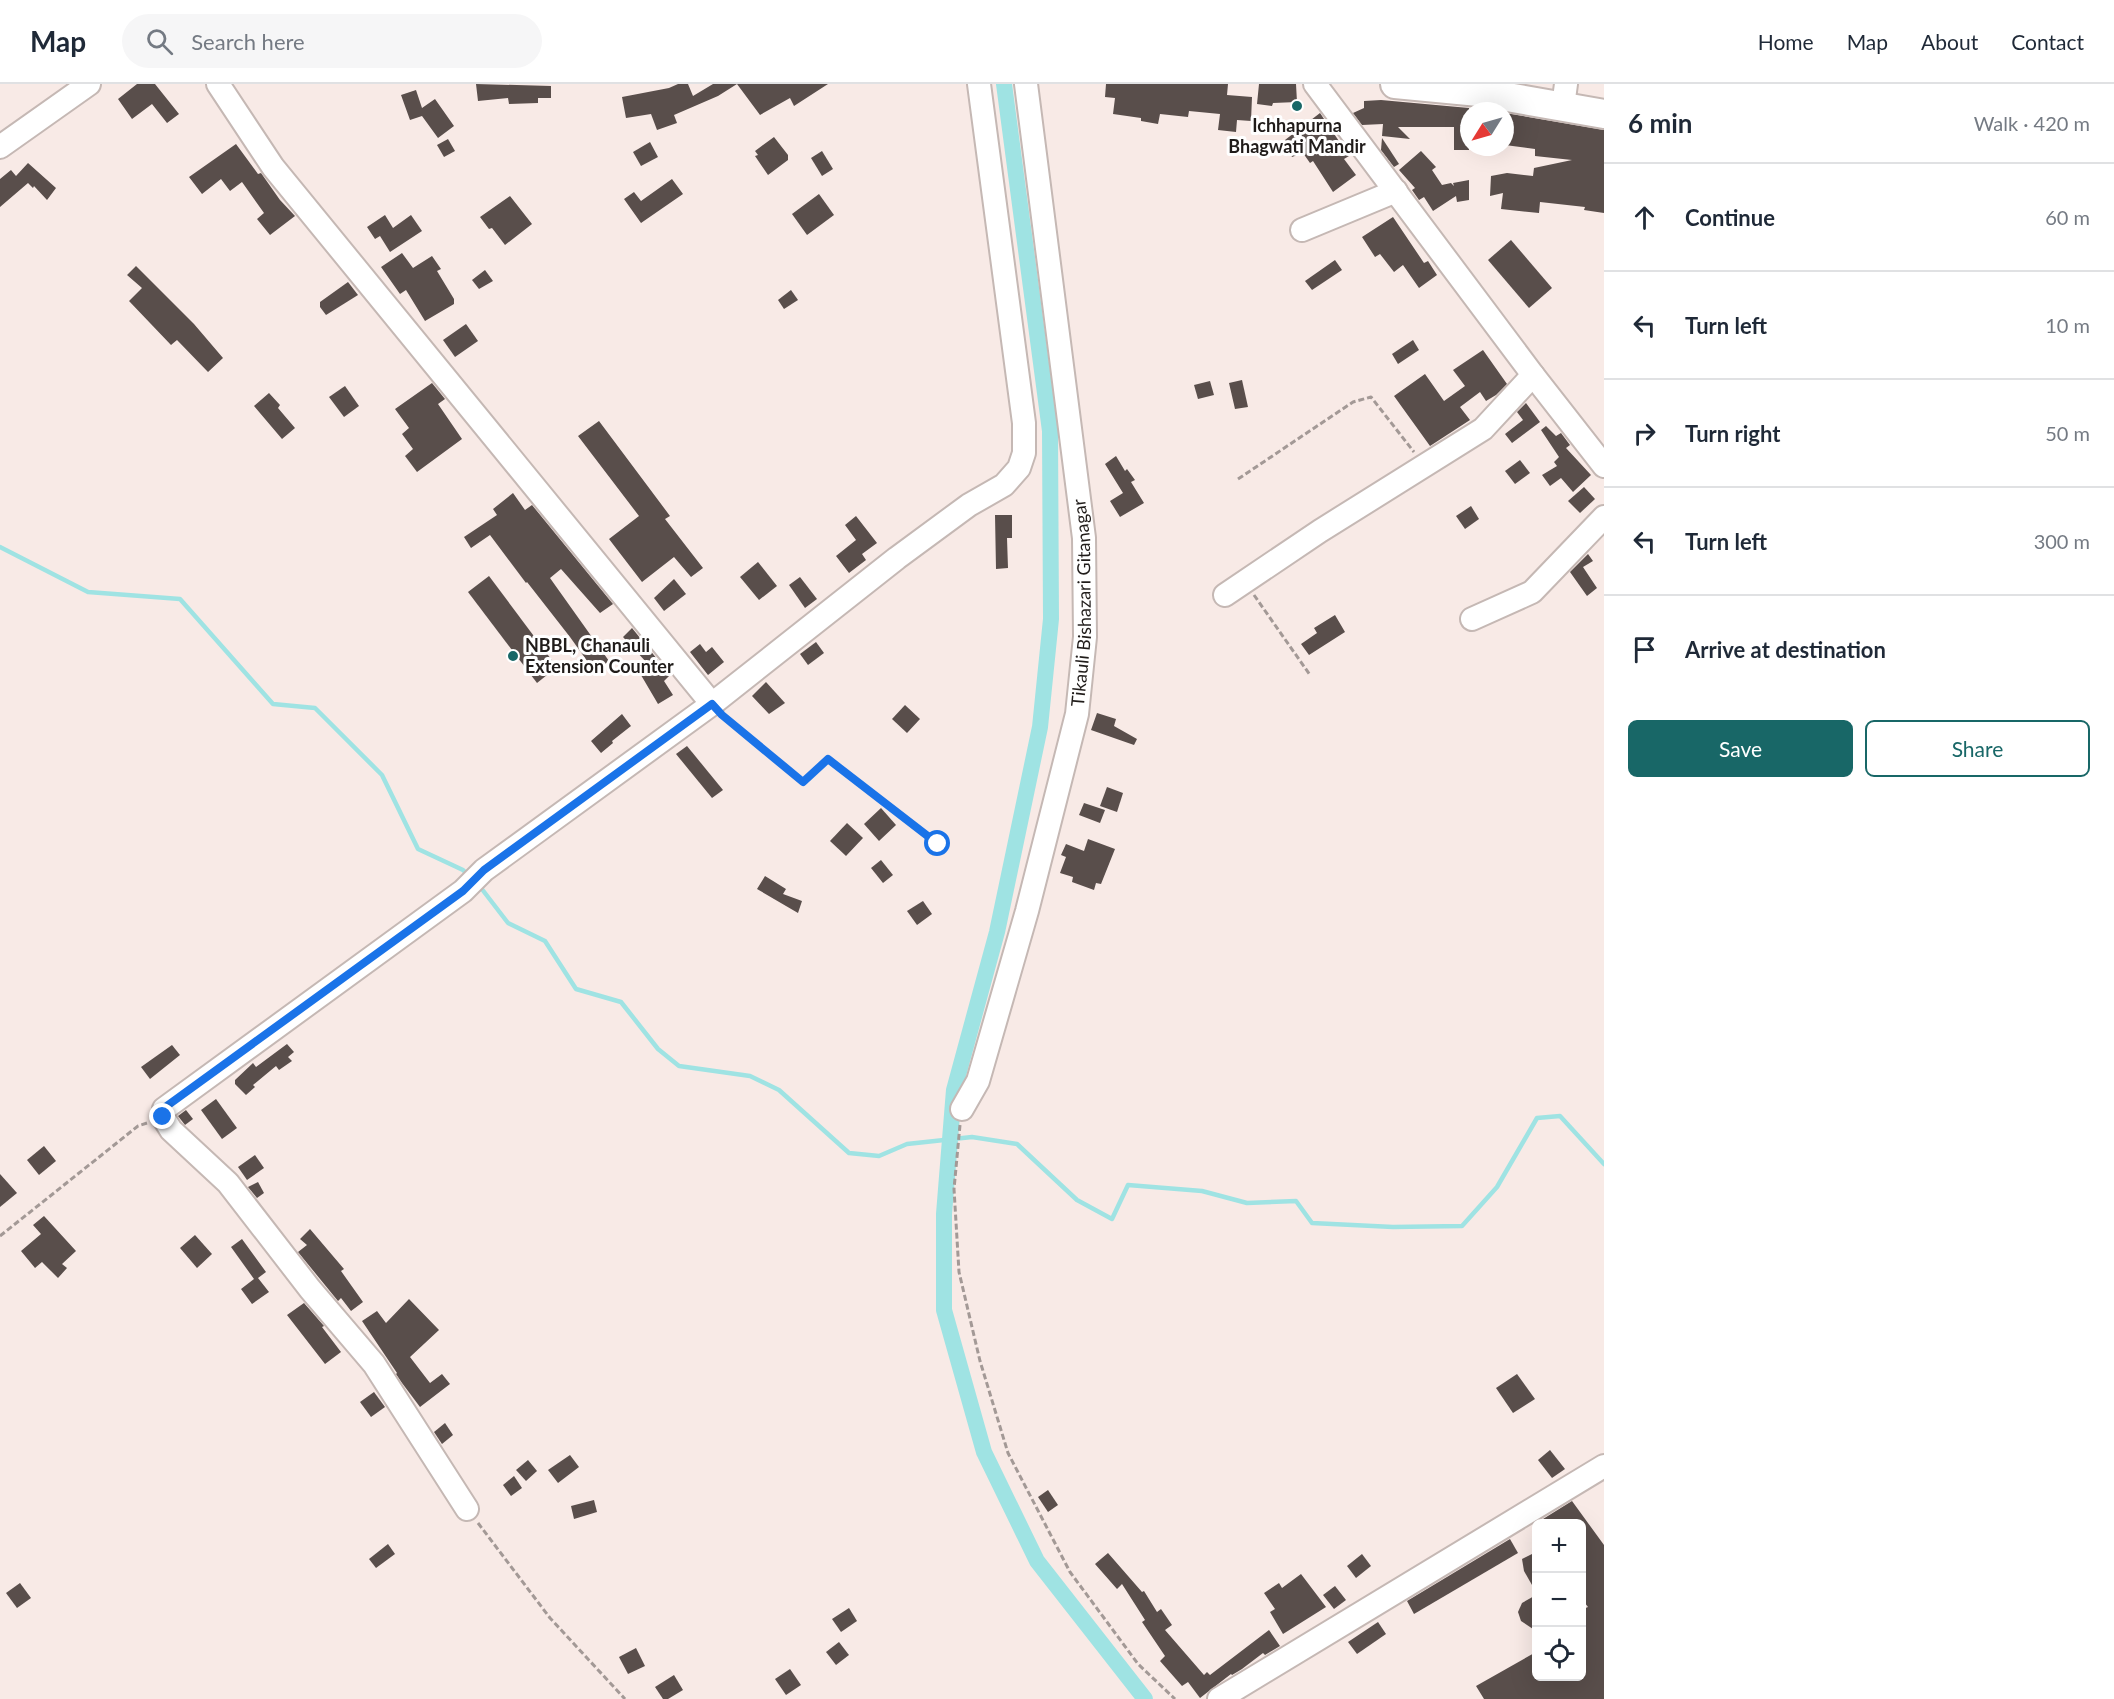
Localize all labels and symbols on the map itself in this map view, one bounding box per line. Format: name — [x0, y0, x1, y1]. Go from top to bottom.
marker: Ichhapurna Bhagwati Mandir — [1290, 99, 1304, 113]
north arrow — [1460, 102, 1514, 156]
place label: Ichhapurna Bhagwati Mandir — [1228, 114, 1366, 157]
street label: Tikauli Bishazari Gitanagar — [1066, 497, 1095, 708]
place label: NBBL, Chanauli Extension Counter — [525, 634, 674, 677]
marker: NBBL, Chanauli Extension Counter — [506, 649, 520, 663]
route start — [924, 830, 950, 856]
route end — [149, 1103, 175, 1129]

